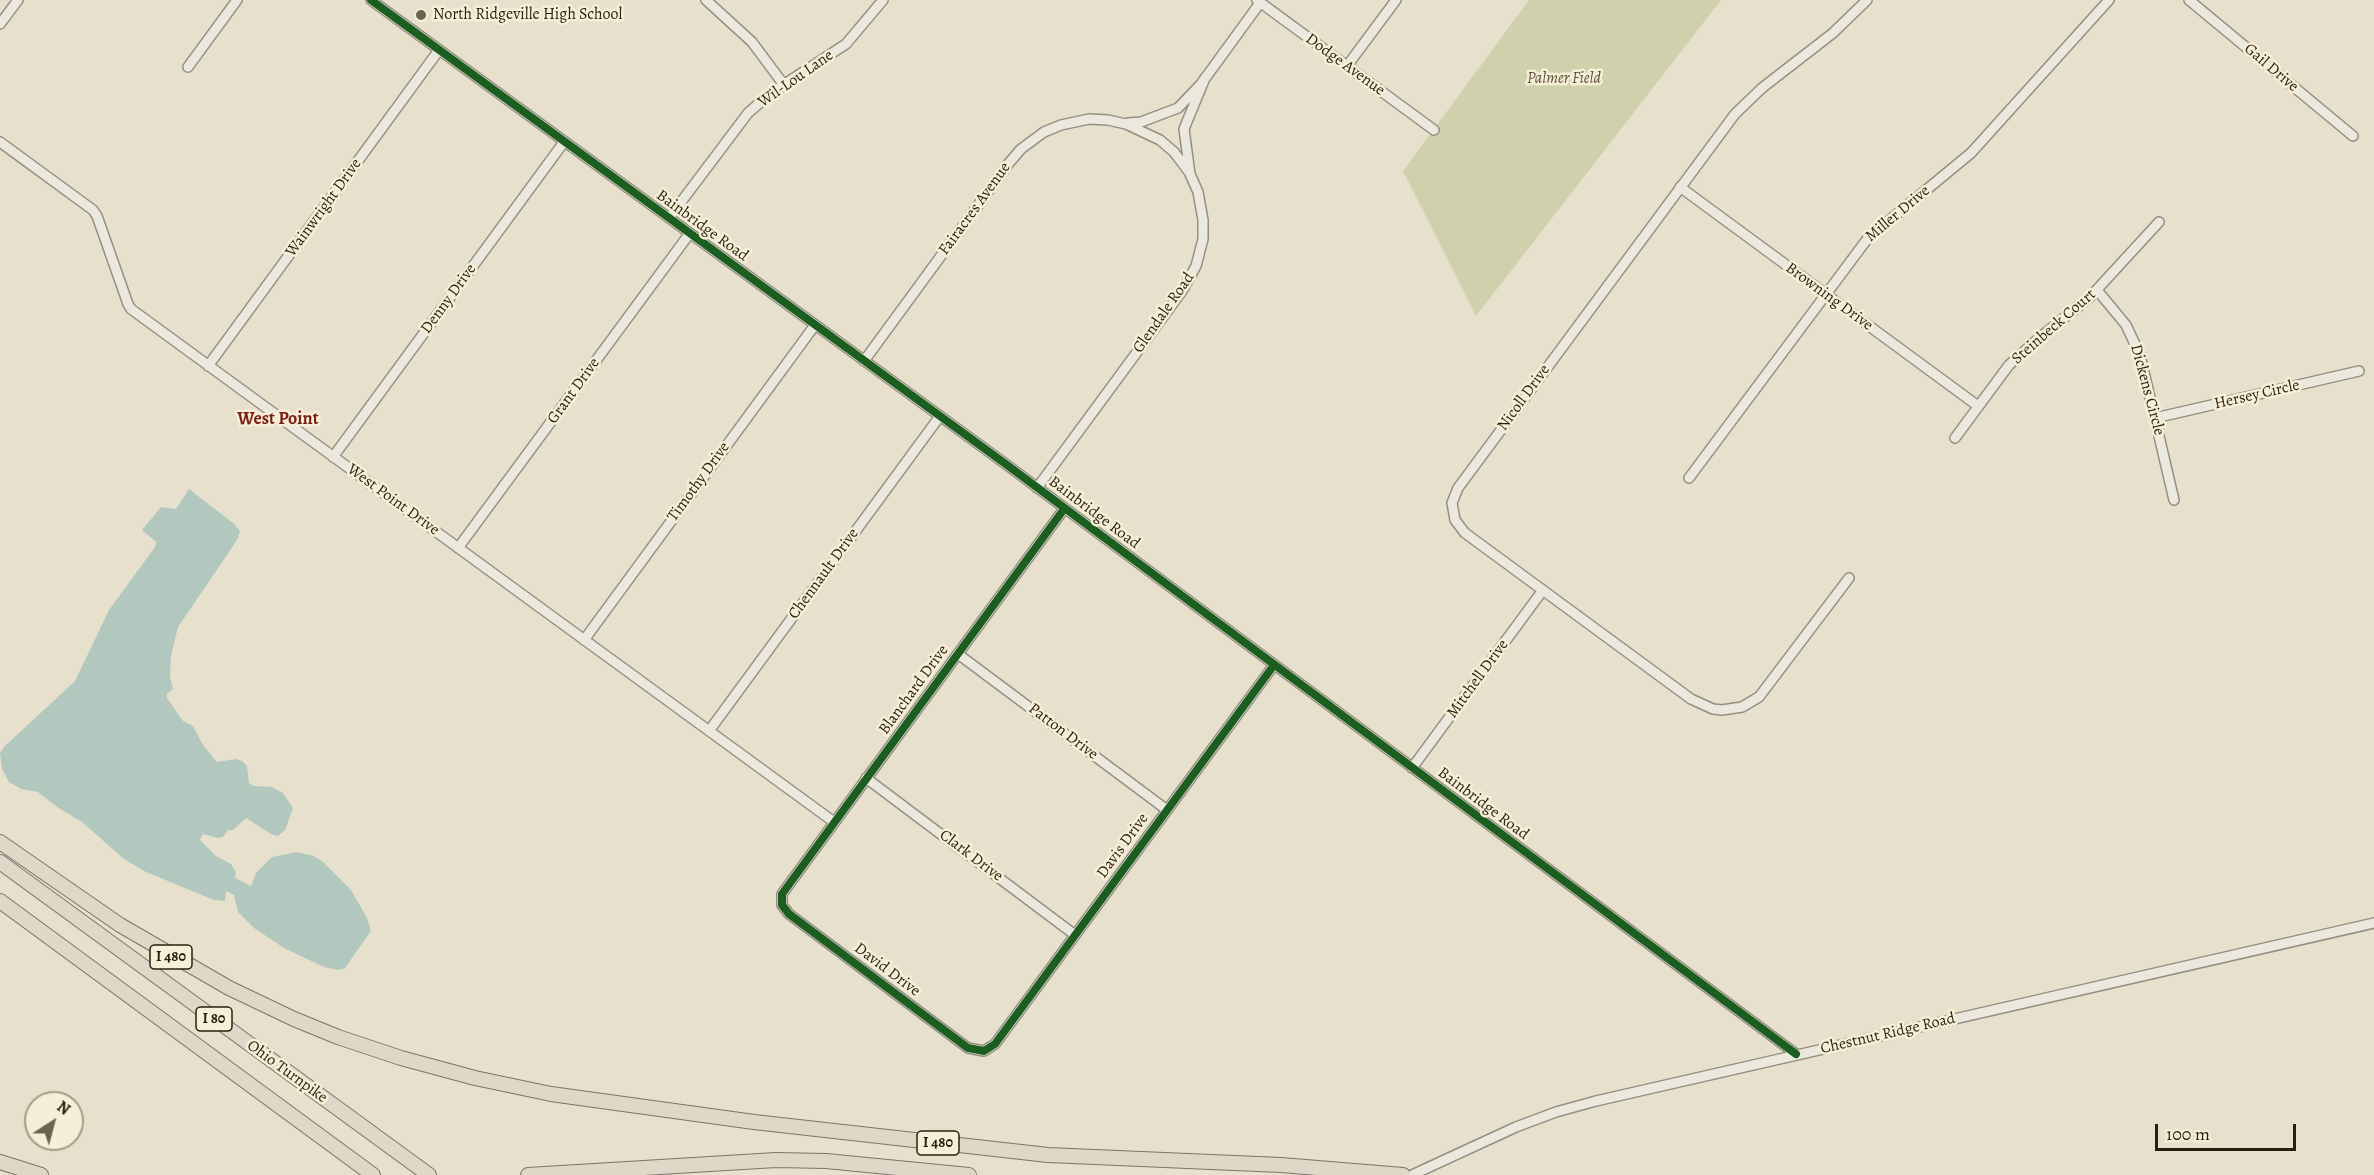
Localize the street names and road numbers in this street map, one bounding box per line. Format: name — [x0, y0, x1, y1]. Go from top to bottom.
street label: Dodge Avenue — [1301, 30, 1389, 100]
street label: Gail Drive — [2240, 40, 2302, 96]
street label: Wil-Lou Lane — [755, 46, 837, 112]
street label: Wainwright Drive — [282, 155, 366, 261]
street label: Fairacres Avenue — [935, 159, 1015, 259]
street label: Miller Drive — [1862, 182, 1934, 246]
street label: Bainbridge Road — [652, 186, 752, 266]
street label: Browning Drive — [1781, 259, 1877, 335]
street label: Denny Drive — [417, 260, 481, 338]
street label: Glendale Road — [1129, 269, 1199, 357]
street label: Steinbeck Court — [2008, 285, 2100, 369]
street label: Dickens Circle — [2126, 342, 2168, 438]
street label: Grant Drive — [544, 354, 604, 428]
street label: Nicoll Drive — [1494, 361, 1554, 435]
street label: Hersey Circle — [2212, 376, 2302, 414]
street label: Timothy Drive — [664, 438, 734, 526]
street label: West Point Drive — [343, 460, 443, 540]
street label: Bainbridge Road — [1045, 472, 1143, 554]
street label: Chennault Drive — [785, 525, 863, 623]
street label: Mitchell Drive — [1443, 636, 1513, 722]
street label: Blanchard Drive — [875, 641, 953, 739]
street label: Patton Drive — [1024, 700, 1102, 764]
street label: Bainbridge Road — [1434, 763, 1532, 845]
street label: Davis Drive — [1093, 810, 1153, 882]
street label: Clark Drive — [935, 826, 1007, 886]
street label: David Drive — [850, 939, 924, 1001]
road number: I 480 — [150, 945, 192, 969]
road number: I 80 — [196, 1007, 232, 1031]
street label: Chestnut Ridge Road — [1819, 1009, 1957, 1059]
street label: Ohio Turnpike — [243, 1036, 331, 1108]
road number: I 480 — [917, 1131, 959, 1155]

